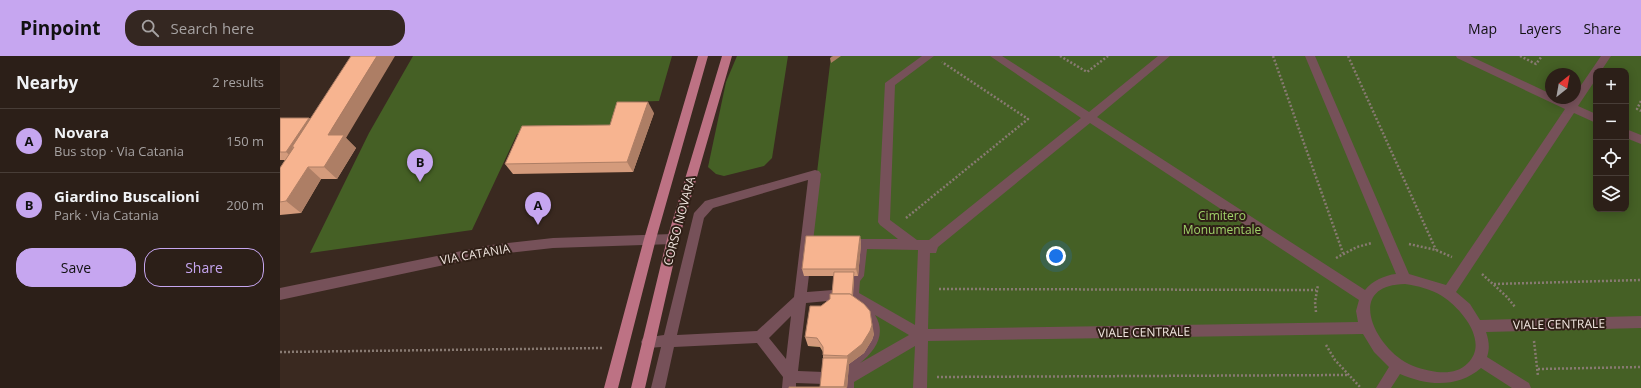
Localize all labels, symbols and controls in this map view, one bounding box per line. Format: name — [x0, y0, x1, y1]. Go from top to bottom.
search box — [125, 10, 405, 46]
text: Pinpoint — [20, 15, 101, 41]
icon: search — [139, 17, 161, 39]
text: Search here — [171, 18, 254, 38]
text: Map — [1468, 19, 1497, 38]
text: Layers — [1519, 19, 1561, 38]
text: Share — [1583, 19, 1621, 38]
north arrow — [1545, 68, 1581, 104]
map controls — [1593, 68, 1629, 212]
button: + — [1593, 68, 1629, 104]
text: Nearby — [16, 71, 78, 94]
text: 2 results — [212, 73, 264, 91]
button: − — [1593, 104, 1629, 140]
text: Novara — [54, 122, 109, 142]
text: A — [25, 132, 33, 150]
text: 150 m — [226, 132, 264, 150]
button: locate — [1593, 140, 1629, 176]
text: Bus stop · Via Catania — [54, 142, 184, 160]
pin: B — [407, 149, 433, 182]
street label: CORSO NOVARA — [659, 174, 699, 267]
button: layers — [1593, 176, 1629, 212]
text: Giardino Buscalioni — [54, 186, 199, 206]
pin: A — [525, 192, 551, 225]
text: B — [25, 196, 33, 214]
text: 200 m — [226, 196, 264, 214]
text: Park · Via Catania — [54, 206, 159, 224]
park label: Cimitero Monumentale — [1183, 207, 1262, 238]
street label: VIA CATANIA — [439, 239, 512, 268]
your location — [1046, 246, 1066, 266]
button: Save — [16, 248, 136, 287]
button: Share — [144, 248, 264, 287]
street label: VIALE CENTRALE — [1513, 315, 1605, 333]
street label: VIALE CENTRALE — [1098, 323, 1190, 341]

